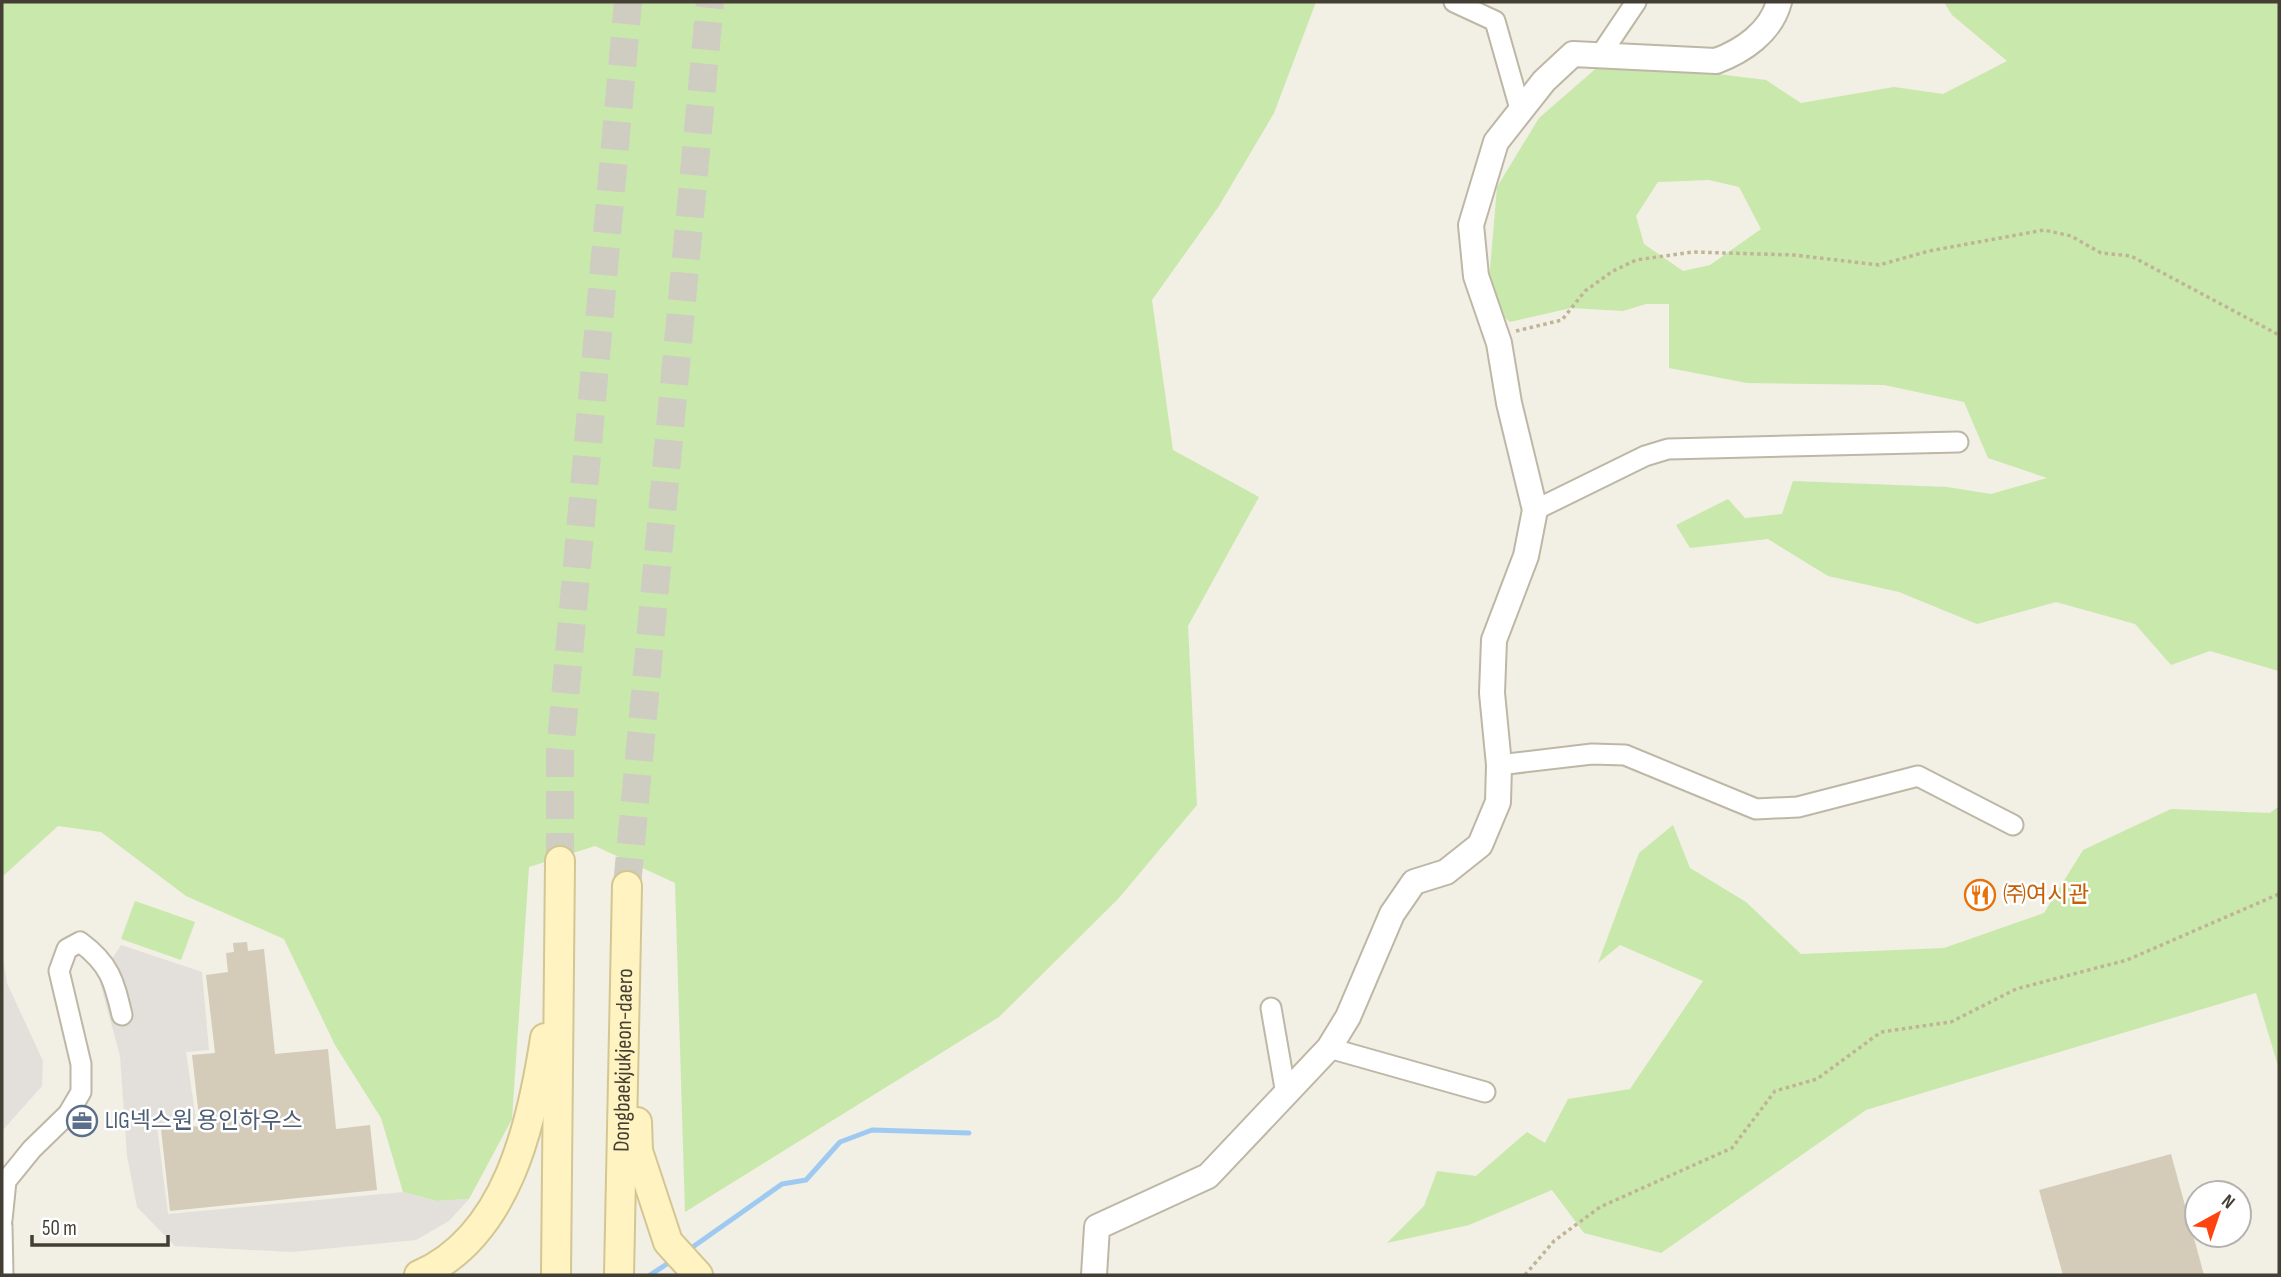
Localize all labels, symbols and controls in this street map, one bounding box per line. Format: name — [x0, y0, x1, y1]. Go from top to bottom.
restaurant icon: ㈜여시관 — [1963, 878, 1997, 912]
place label: ㈜여시관 — [2003, 881, 2089, 909]
street label: Dongbaekjukjeon-daero — [608, 968, 639, 1152]
office icon: LIG넥스원 용인하우스 — [65, 1104, 99, 1138]
place label: LIG넥스원 용인하우스 — [105, 1107, 303, 1135]
north arrow — [2183, 1179, 2253, 1249]
text: N — [2217, 1190, 2239, 1214]
scale bar — [32, 1204, 168, 1248]
text: 50 m — [42, 1216, 77, 1241]

